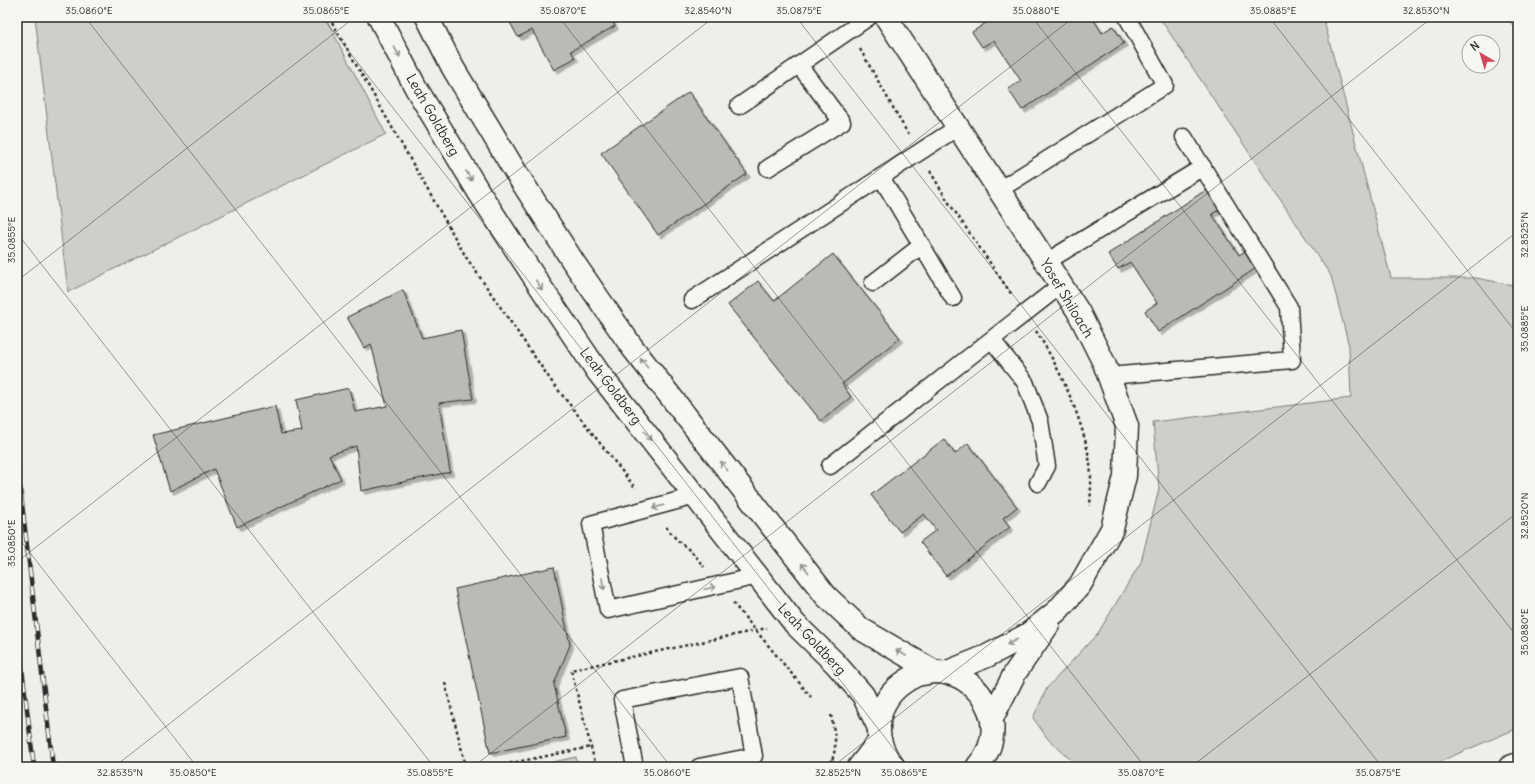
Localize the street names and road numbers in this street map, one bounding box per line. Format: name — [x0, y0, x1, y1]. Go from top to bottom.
street label: Leah Goldberg — [402, 71, 464, 159]
street label: Yosef Shiloach — [1036, 255, 1098, 341]
street label: Leah Goldberg — [576, 344, 646, 428]
street label: Leah Goldberg — [774, 599, 850, 679]

